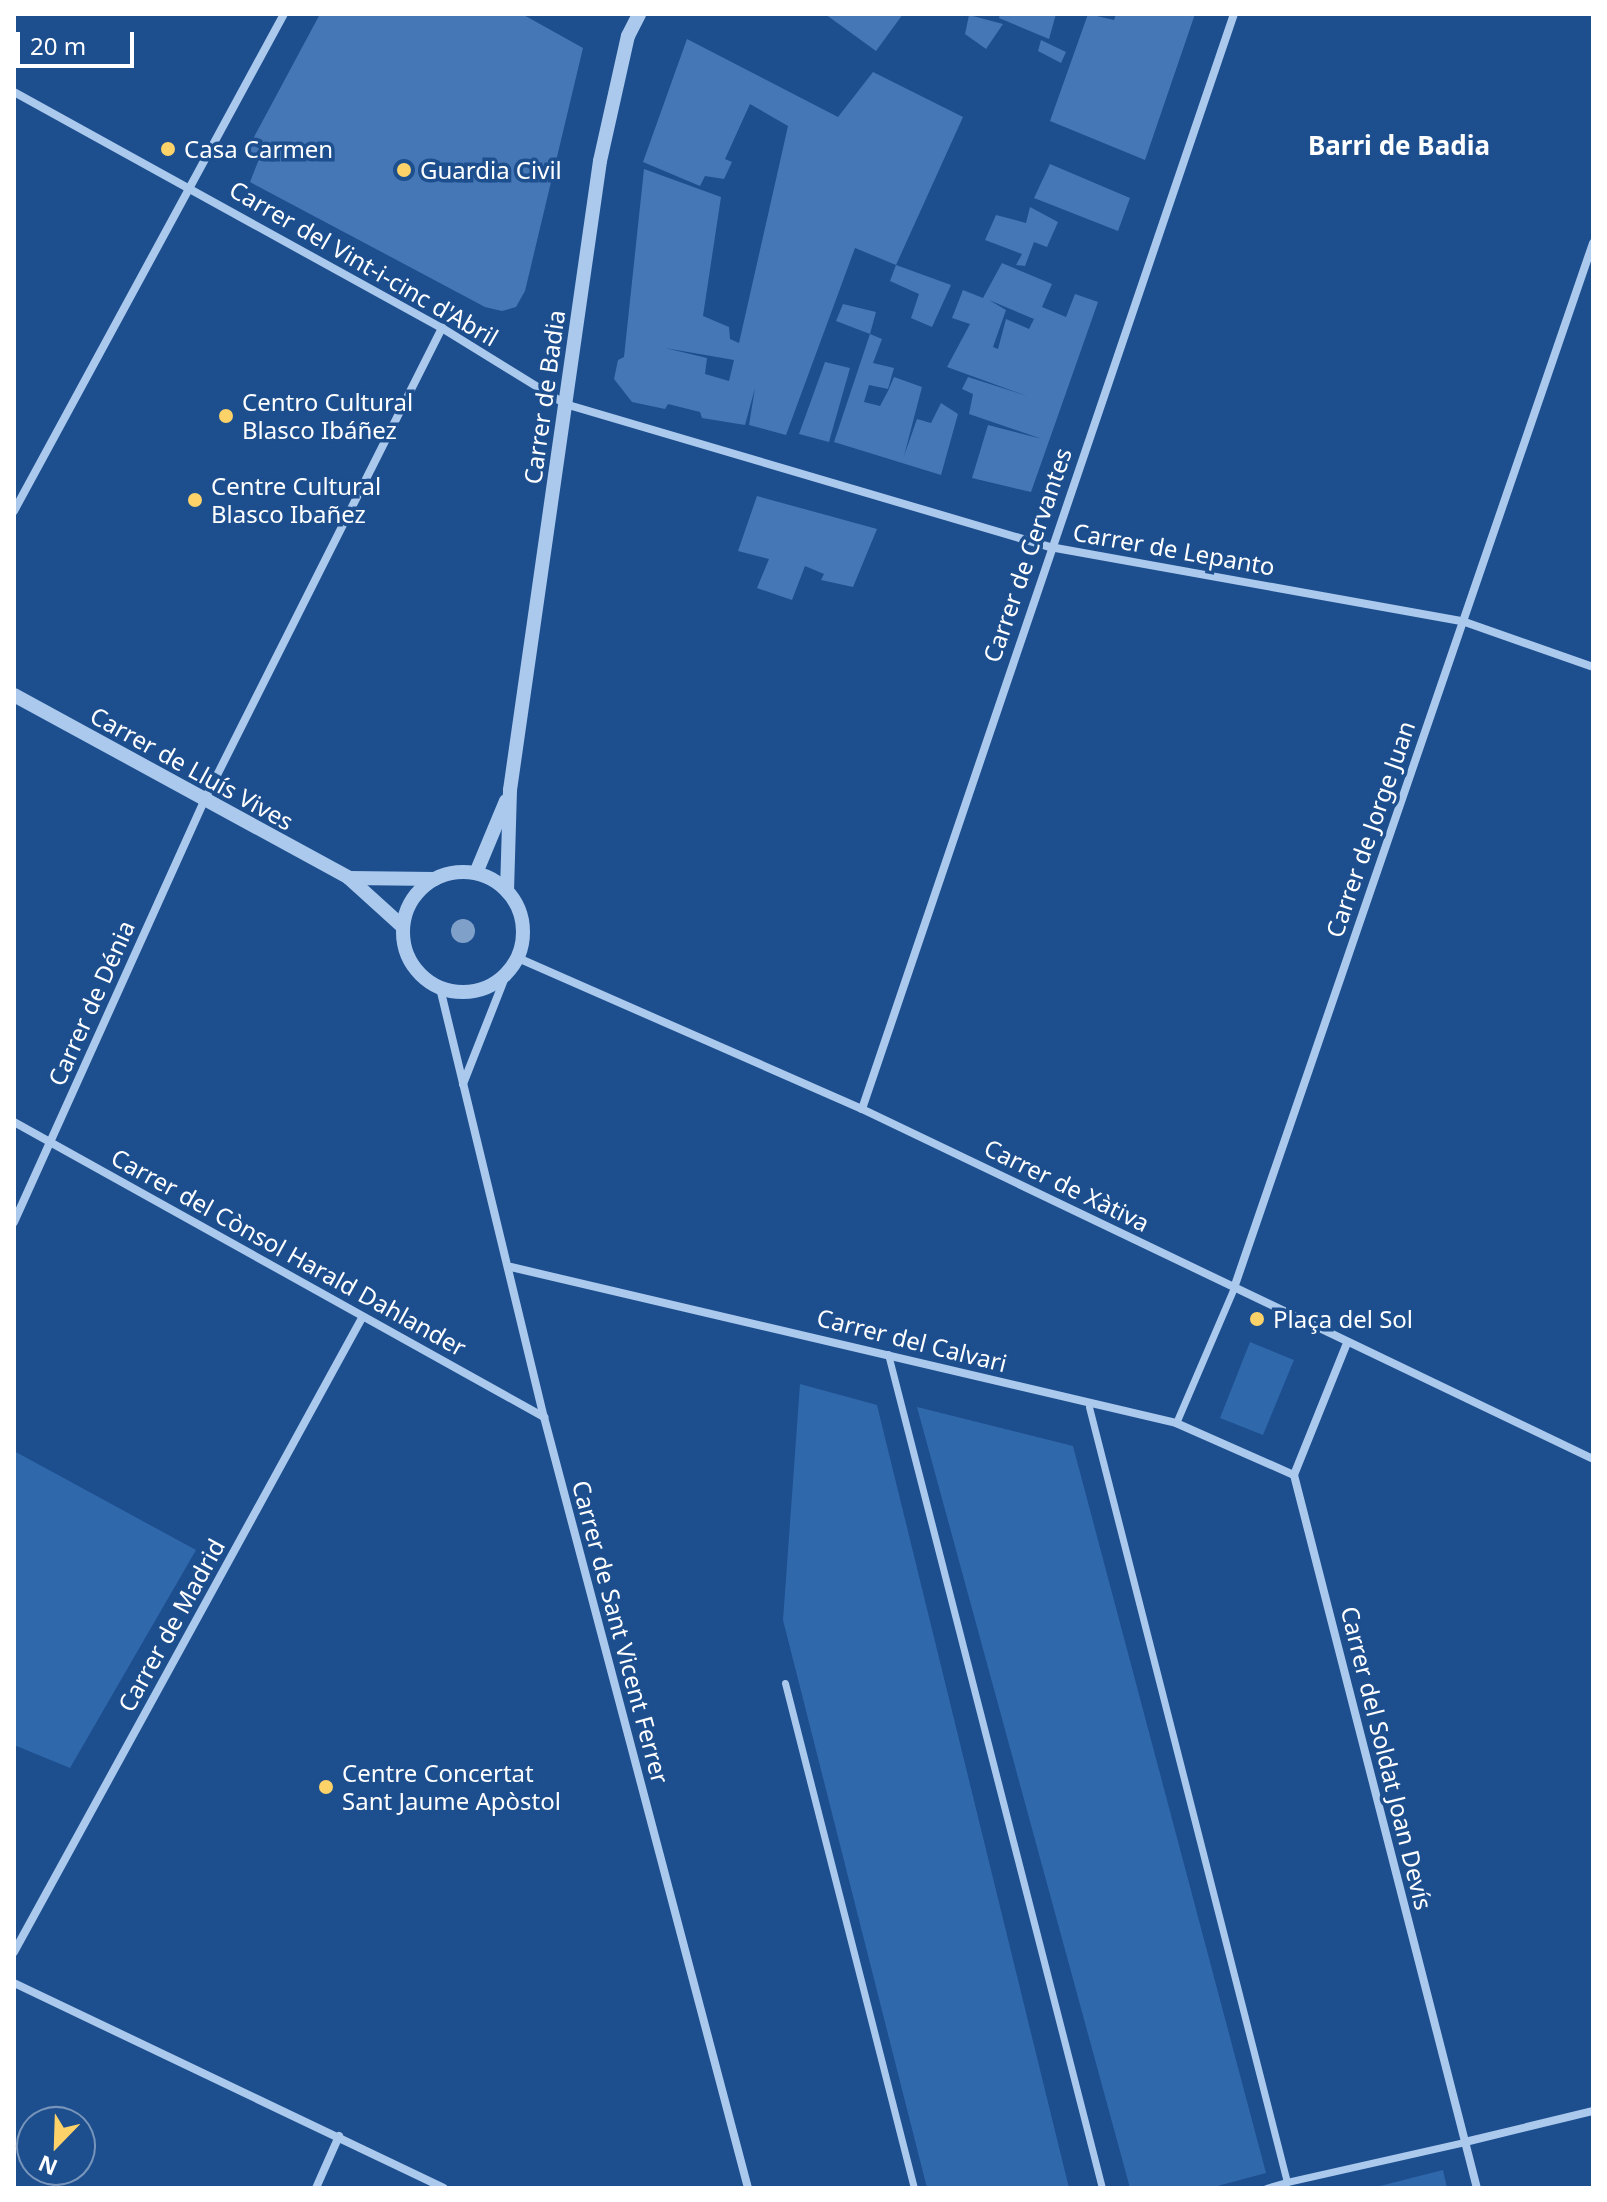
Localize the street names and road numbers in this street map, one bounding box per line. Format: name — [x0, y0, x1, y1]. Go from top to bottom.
street label: Carrer del Vint-i-cinc d'Abril — [225, 174, 503, 352]
street label: Carrer de Badia — [518, 308, 570, 486]
street label: Carrer de Cervantes — [977, 444, 1077, 666]
street label: Carrer de Lepanto — [1071, 517, 1277, 581]
street label: Carrer de Lluís Vives — [86, 700, 298, 836]
street label: Carrer de Jorge Juan — [1319, 717, 1421, 941]
street label: Carrer de Dénia — [42, 916, 140, 1090]
street label: Carrer de Xàtiva — [980, 1133, 1154, 1237]
street label: Carrer del Cònsol Harald Dahlander — [107, 1142, 471, 1362]
street label: Carrer del Calvari — [814, 1302, 1010, 1378]
street label: Carrer de Sant Vicent Ferrer — [567, 1477, 675, 1787]
street label: Carrer de Madrid — [112, 1534, 230, 1716]
street label: Carrer del Soldat Joan Devís — [1335, 1603, 1439, 1913]

